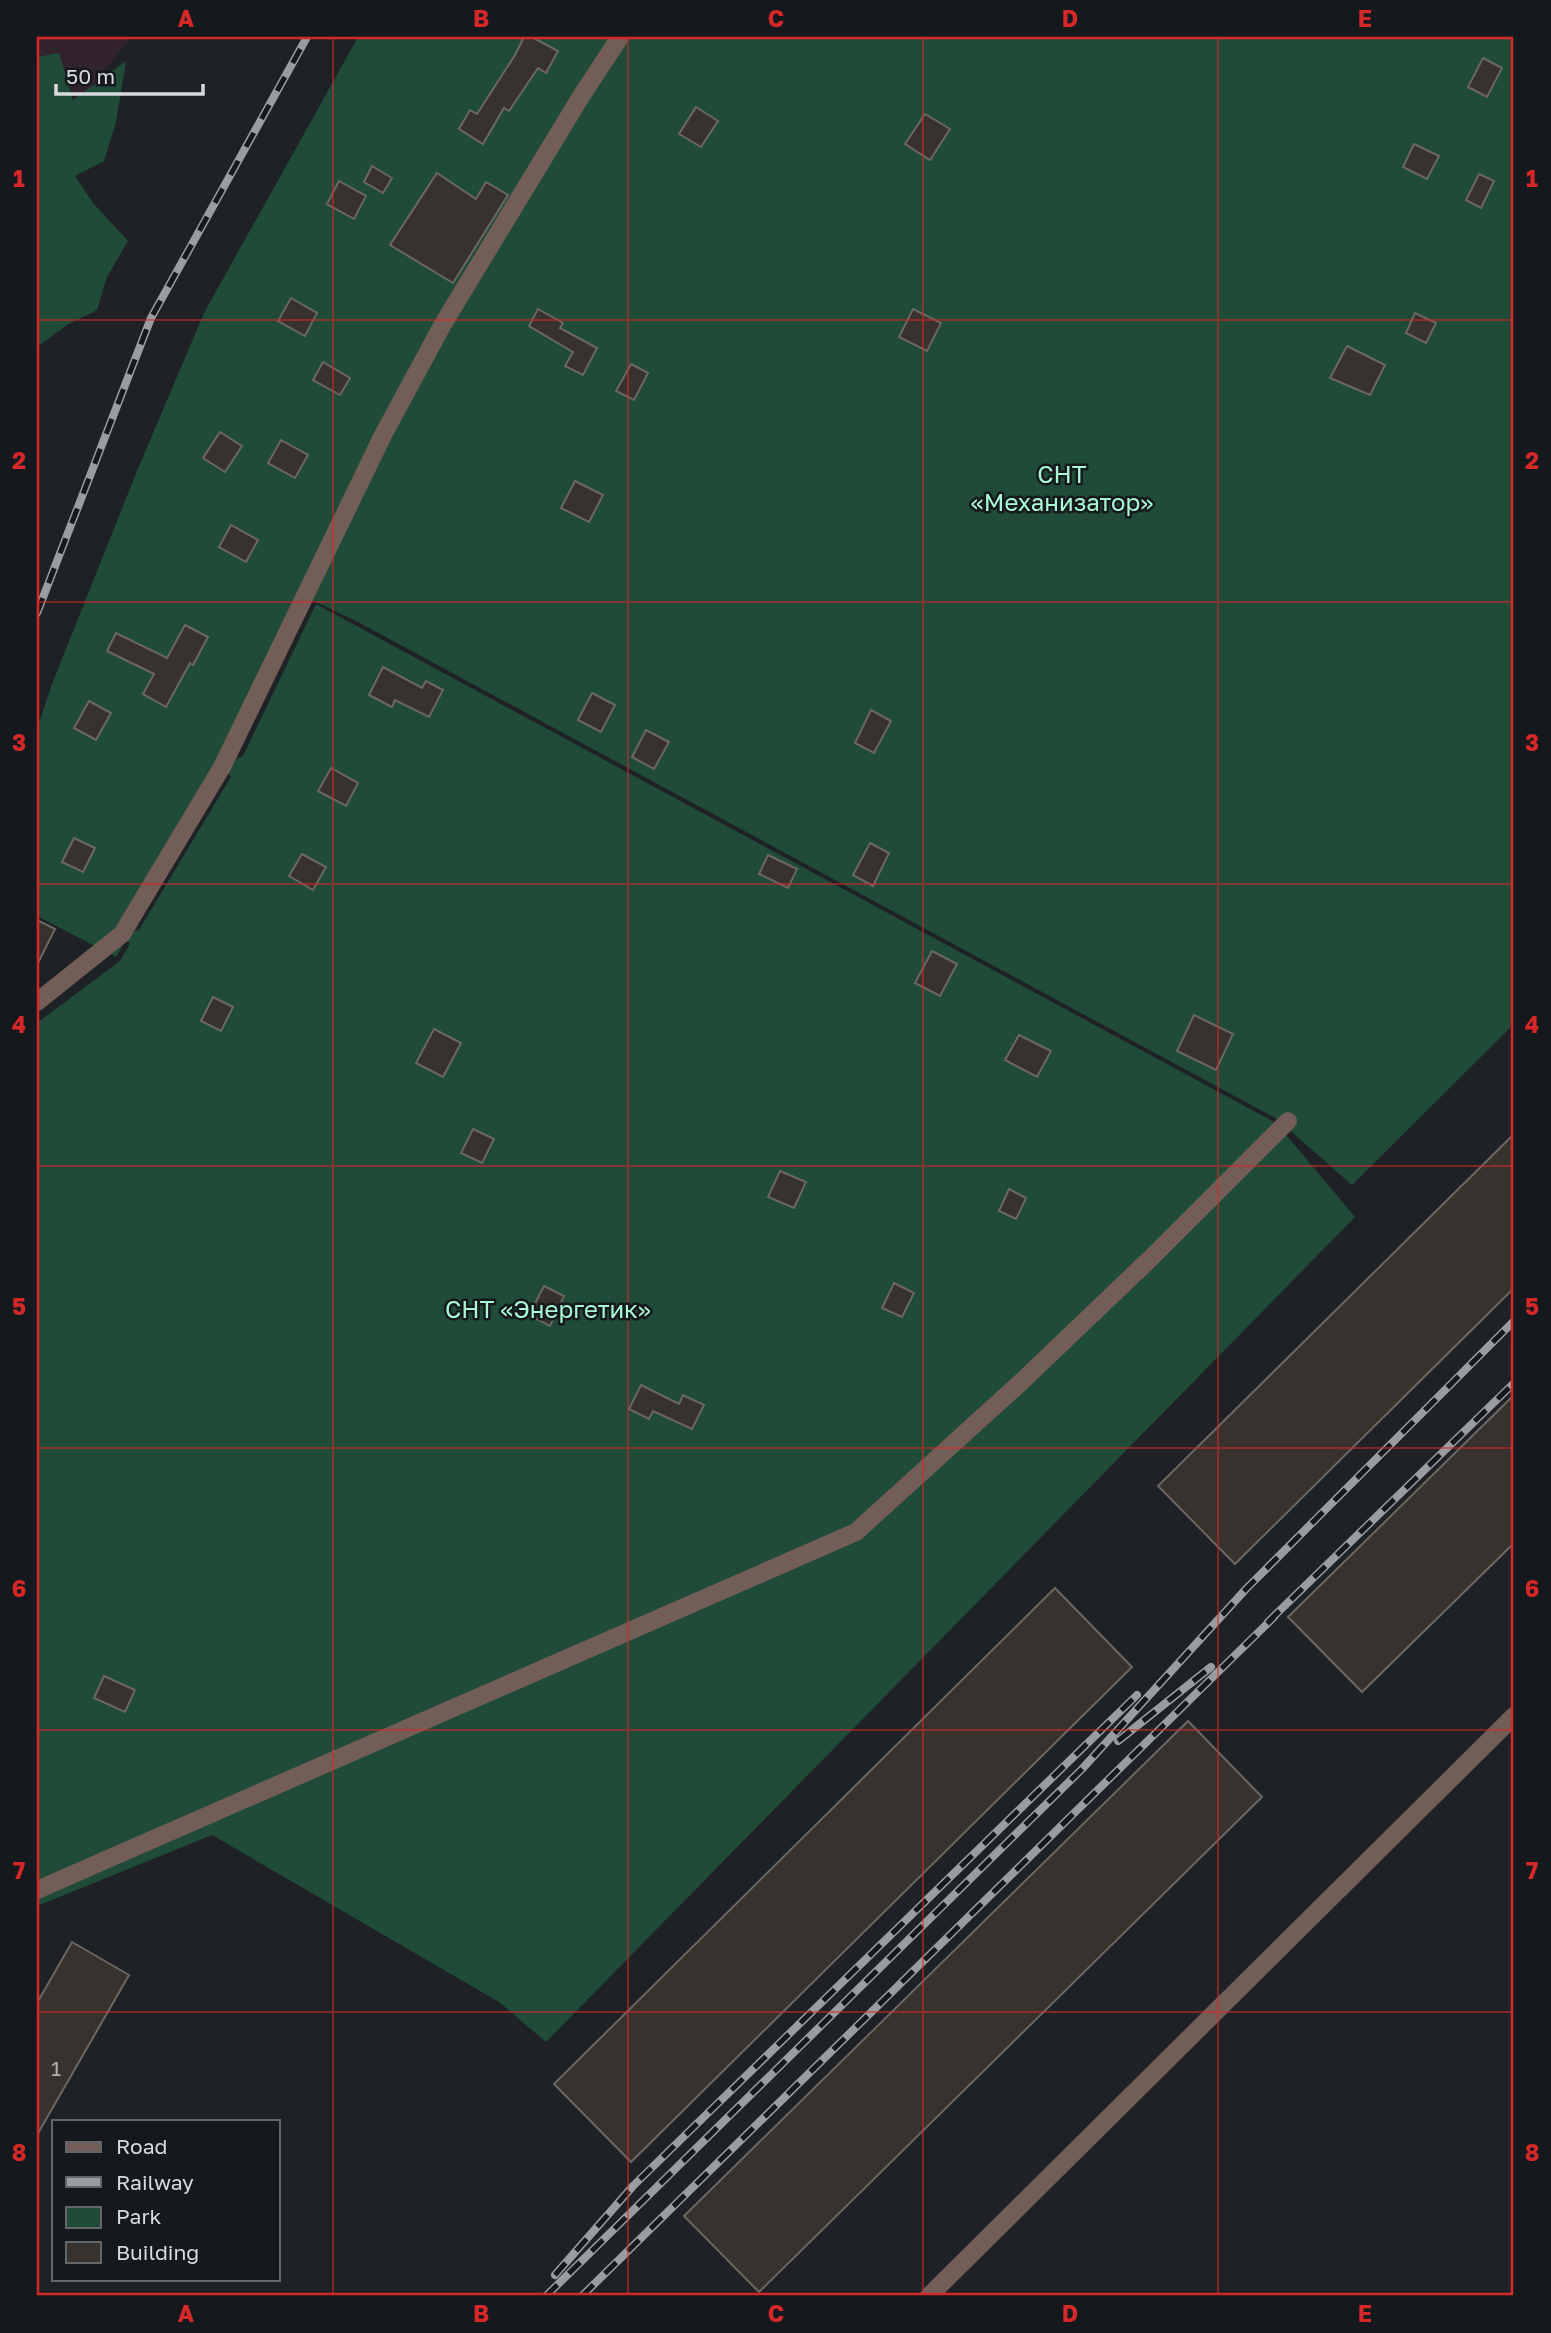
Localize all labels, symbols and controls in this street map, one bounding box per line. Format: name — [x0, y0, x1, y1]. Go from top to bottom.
text: A — [178, 4, 195, 32]
text: B — [473, 4, 489, 32]
text: C — [768, 4, 784, 32]
text: D — [1062, 4, 1078, 32]
text: E — [1358, 4, 1372, 32]
scale bar — [56, 52, 203, 96]
text: 50 m — [66, 63, 115, 89]
text: 1 — [13, 164, 25, 192]
text: 1 — [1526, 164, 1538, 192]
text: 2 — [12, 446, 26, 474]
text: 2 — [1525, 446, 1539, 474]
park label: СНТ «Механизатор» — [971, 459, 1153, 516]
text: 3 — [12, 728, 26, 756]
text: 3 — [1525, 728, 1539, 756]
text: 4 — [12, 1010, 26, 1038]
text: 4 — [1525, 1010, 1539, 1038]
text: 5 — [12, 1292, 26, 1320]
text: 5 — [1525, 1292, 1539, 1320]
park label: СНТ «Энергетик» — [445, 1294, 651, 1323]
text: 6 — [12, 1574, 26, 1602]
text: 6 — [1525, 1574, 1539, 1602]
text: 7 — [13, 1856, 25, 1884]
text: 7 — [1526, 1856, 1538, 1884]
house number: 1 — [51, 2055, 61, 2081]
legend — [52, 2120, 280, 2280]
text: Road — [116, 2133, 167, 2159]
text: 8 — [12, 2138, 26, 2166]
text: 8 — [1525, 2138, 1539, 2166]
text: Railway — [116, 2169, 194, 2195]
text: Park — [116, 2203, 162, 2229]
text: Building — [116, 2239, 199, 2265]
text: A — [178, 2299, 195, 2327]
text: B — [473, 2299, 489, 2327]
text: C — [768, 2299, 784, 2327]
text: D — [1062, 2299, 1078, 2327]
text: E — [1358, 2299, 1372, 2327]

